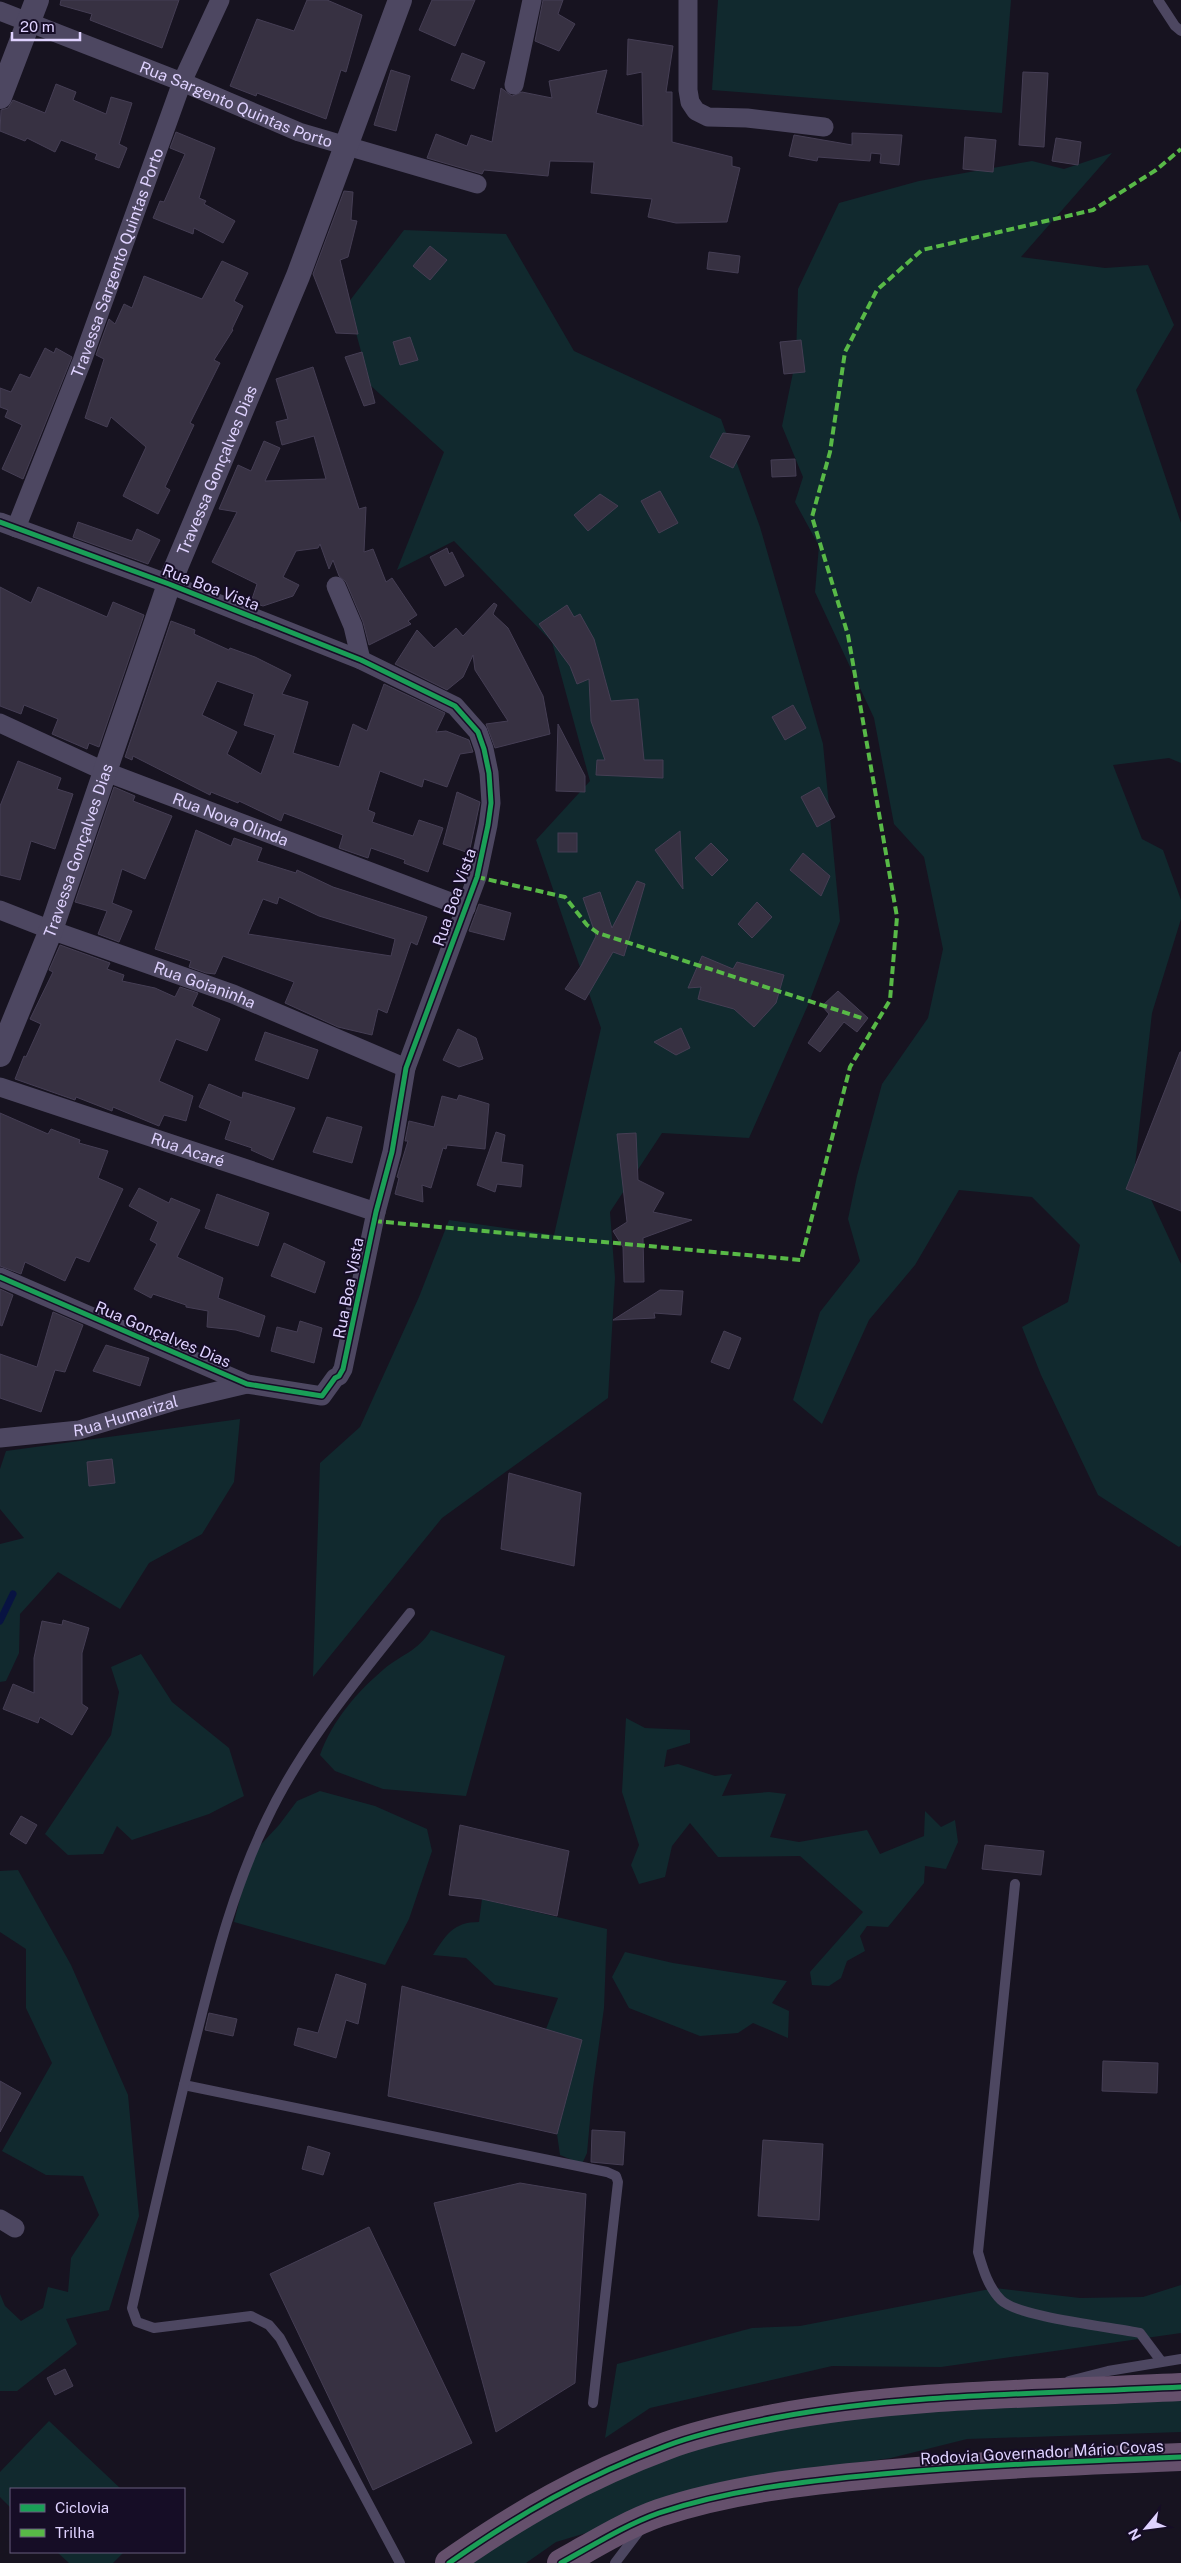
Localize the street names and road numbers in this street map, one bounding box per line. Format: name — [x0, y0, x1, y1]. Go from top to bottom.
street label: Rua Sargento Quintas Porto — [137, 57, 335, 151]
street label: Travessa Sargento Quintas Porto — [67, 145, 168, 381]
street label: Travessa Gonçalves Dias — [173, 383, 261, 558]
street label: Rua Boa Vista — [160, 560, 262, 615]
street label: Travessa Gonçalves Dias — [40, 761, 117, 940]
street label: Rua Nova Olinda — [170, 789, 291, 850]
street label: Rua Boa Vista — [429, 846, 480, 949]
street label: Rua Goianinha — [151, 958, 258, 1013]
street label: Rua Acaré — [148, 1129, 227, 1171]
street label: Rua Boa Vista — [329, 1236, 368, 1340]
street label: Rua Gonçalves Dias — [92, 1297, 233, 1372]
street label: Rua Humarizal — [72, 1392, 180, 1441]
street label: Rodovia Governador Mário Covas — [920, 2437, 1164, 2468]

